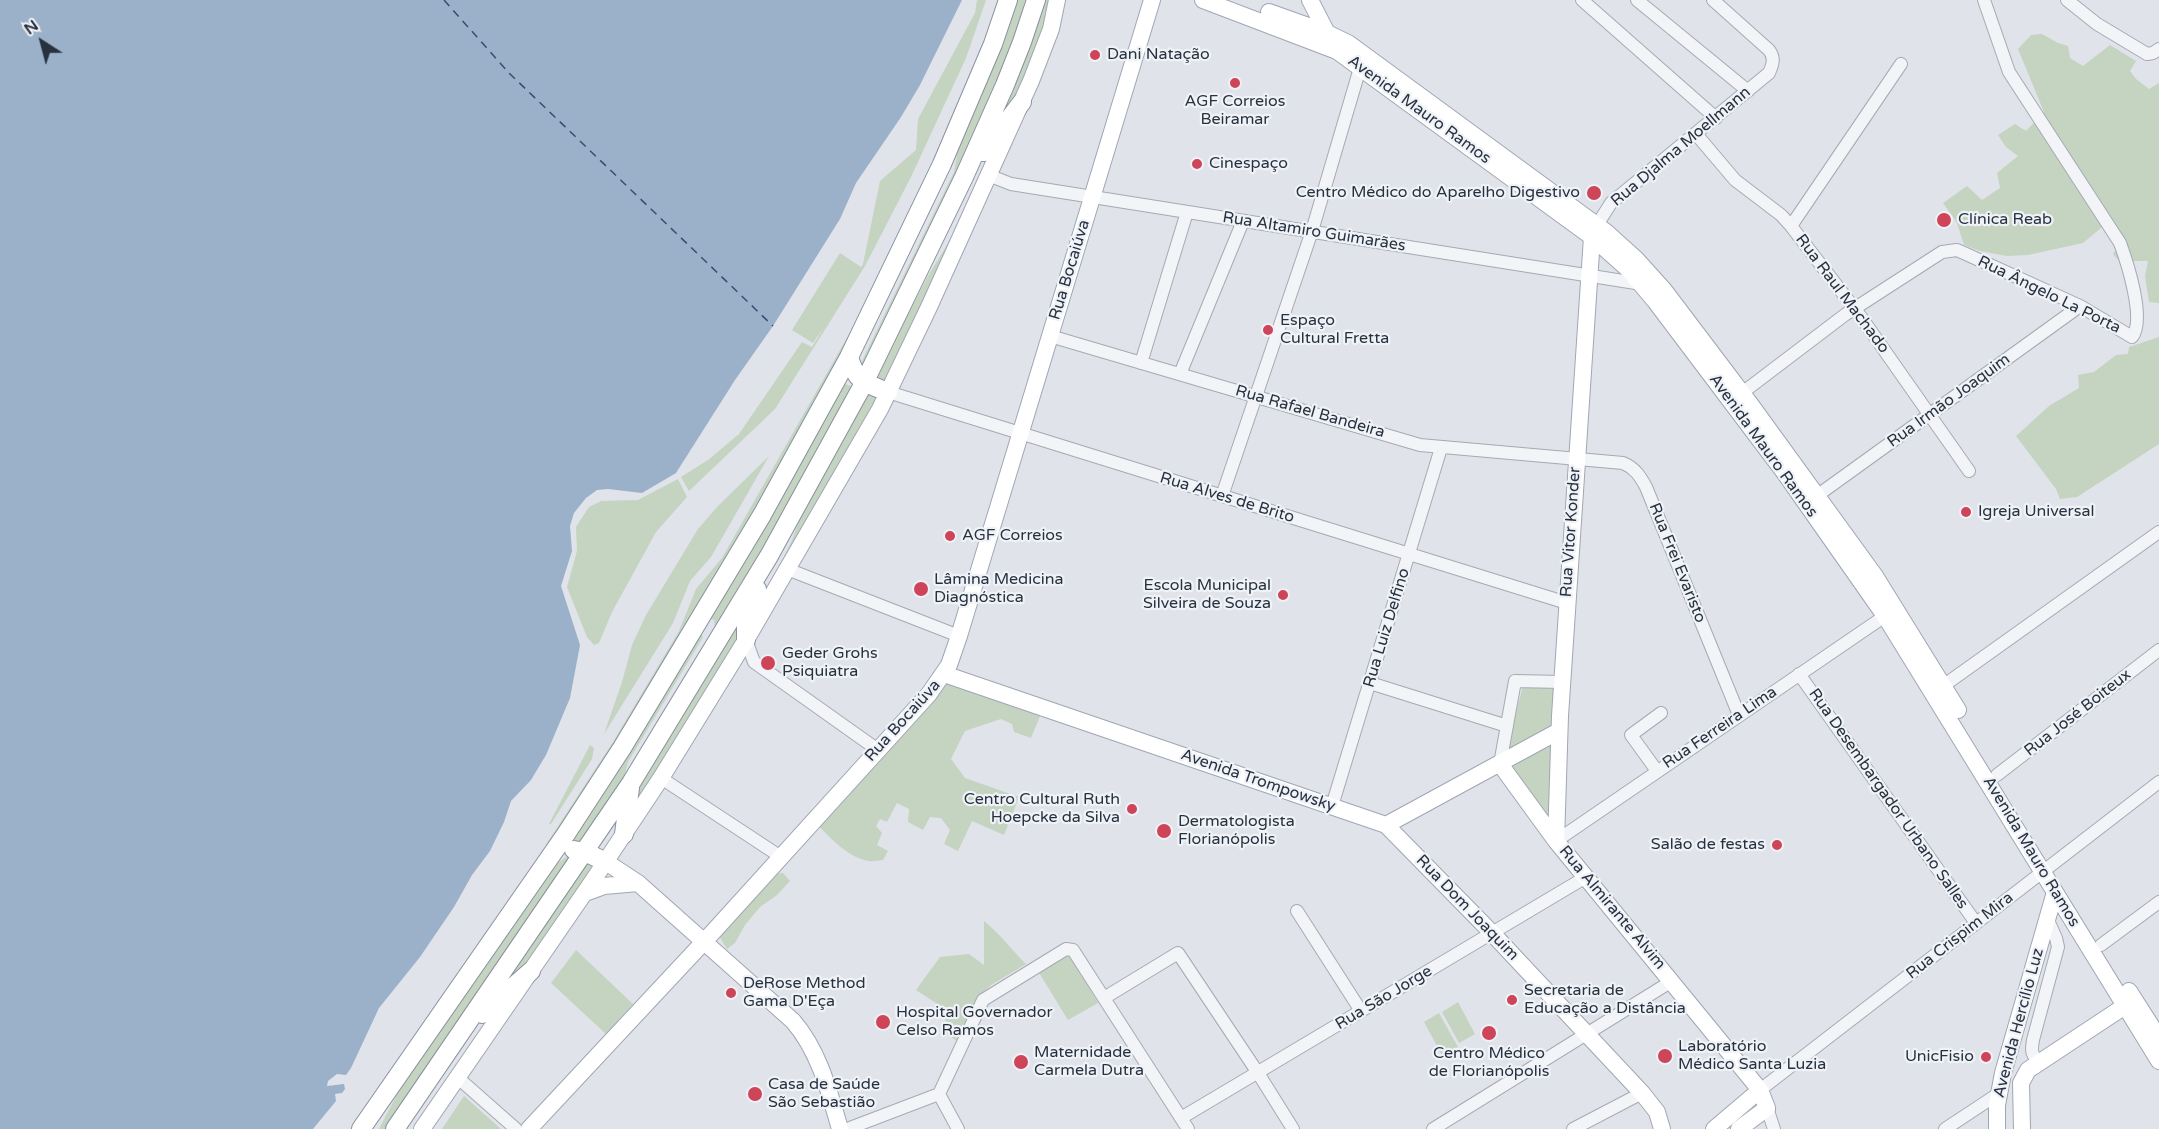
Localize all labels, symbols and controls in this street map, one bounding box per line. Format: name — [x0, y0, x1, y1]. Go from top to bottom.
north arrow — [12, 12, 72, 72]
text: N — [20, 16, 42, 39]
place label: Dani Natação — [1107, 45, 1210, 65]
marker: Dani Natação — [1088, 48, 1102, 62]
street label: Avenida Mauro Ramos — [1344, 52, 1494, 168]
marker: AGF Correios Beiramar — [1228, 76, 1242, 90]
street label: Rua Djalma Moellmann — [1607, 83, 1755, 211]
place label: AGF Correios Beiramar — [1185, 92, 1285, 130]
place label: Cinespaço — [1209, 154, 1288, 174]
marker: Cinespaço — [1190, 157, 1204, 171]
place label: Centro Médico do Aparelho Digestivo — [1296, 183, 1580, 203]
marker: Centro Médico do Aparelho Digestivo — [1585, 184, 1603, 202]
street label: Rua Altamiro Guimarães — [1221, 208, 1407, 256]
place label: Clínica Reab — [1958, 210, 2052, 230]
marker: Clínica Reab — [1935, 211, 1953, 229]
street label: Rua Bocaiúva — [1046, 218, 1094, 322]
street label: Rua Raul Machado — [1791, 231, 1893, 357]
street label: Rua Ângelo La Porta — [1974, 252, 2124, 338]
place label: Espaço Cultural Fretta — [1280, 311, 1389, 349]
marker: Espaço Cultural Fretta — [1261, 323, 1275, 337]
street label: Rua Irmão Joaquim — [1884, 350, 2014, 452]
street label: Avenida Mauro Ramos — [1705, 371, 1821, 521]
street label: Rua Rafael Bandeira — [1233, 381, 1387, 443]
street label: Rua Vitor Konder — [1557, 466, 1585, 598]
street label: Rua Alves de Brito — [1157, 468, 1297, 528]
street label: Rua Frei Evaristo — [1644, 500, 1710, 626]
place label: Igreja Universal — [1978, 502, 2094, 522]
marker: Igreja Universal — [1959, 505, 1973, 519]
place label: AGF Correios — [962, 526, 1063, 546]
marker: AGF Correios — [943, 529, 957, 543]
street label: Rua Luiz Delfino — [1360, 566, 1414, 690]
place label: Lâmina Medicina Diagnóstica — [934, 570, 1063, 608]
place label: Escola Municipal Silveira de Souza — [1143, 576, 1271, 614]
marker: Lâmina Medicina Diagnóstica — [912, 580, 930, 598]
marker: Escola Municipal Silveira de Souza — [1276, 588, 1290, 602]
place label: Geder Grohs Psiquiatra — [782, 644, 878, 682]
marker: Geder Grohs Psiquiatra — [759, 654, 777, 672]
street label: Rua José Boiteux — [2021, 665, 2135, 761]
street label: Rua Bocaiúva — [861, 676, 945, 766]
street label: Rua Ferreira Lima — [1659, 683, 1781, 773]
street label: Rua Desembargador Urbano Salles — [1804, 685, 1972, 913]
street label: Avenida Trompowsky — [1178, 746, 1338, 816]
street label: Avenida Mauro Ramos — [1978, 773, 2084, 931]
place label: Centro Cultural Ruth Hoepcke da Silva — [964, 790, 1120, 828]
marker: Centro Cultural Ruth Hoepcke da Silva — [1125, 802, 1139, 816]
place label: Dermatologista Florianópolis — [1178, 812, 1295, 850]
marker: Dermatologista Florianópolis — [1155, 822, 1173, 840]
place label: Salão de festas — [1651, 835, 1765, 855]
marker: Salão de festas — [1770, 838, 1784, 852]
street label: Rua Almirante Alvim — [1555, 842, 1669, 974]
street label: Rua Dom Joaquim — [1412, 851, 1522, 965]
street label: Rua Crispim Mira — [1903, 888, 2017, 984]
street label: Avenida Hercílio Luz — [1990, 946, 2048, 1100]
street label: Rua São Jorge — [1332, 962, 1436, 1034]
place label: DeRose Method Gama D'Eça — [743, 974, 866, 1012]
place label: Secretaria de Educação a Distância — [1524, 981, 1686, 1019]
marker: DeRose Method Gama D'Eça — [724, 986, 738, 1000]
marker: Secretaria de Educação a Distância — [1505, 993, 1519, 1007]
place label: Hospital Governador Celso Ramos — [896, 1003, 1053, 1041]
marker: Hospital Governador Celso Ramos — [874, 1013, 892, 1031]
marker: Centro Médico de Florianópolis — [1480, 1024, 1498, 1042]
place label: Laboratório Médico Santa Luzia — [1678, 1037, 1826, 1075]
place label: Maternidade Carmela Dutra — [1034, 1043, 1144, 1081]
place label: Centro Médico de Florianópolis — [1429, 1044, 1549, 1082]
marker: Laboratório Médico Santa Luzia — [1656, 1047, 1674, 1065]
place label: UnicFisio — [1905, 1047, 1974, 1067]
marker: UnicFisio — [1979, 1050, 1993, 1064]
marker: Maternidade Carmela Dutra — [1012, 1053, 1030, 1071]
place label: Casa de Saúde São Sebastião — [768, 1075, 880, 1113]
marker: Casa de Saúde São Sebastião — [746, 1085, 764, 1103]

